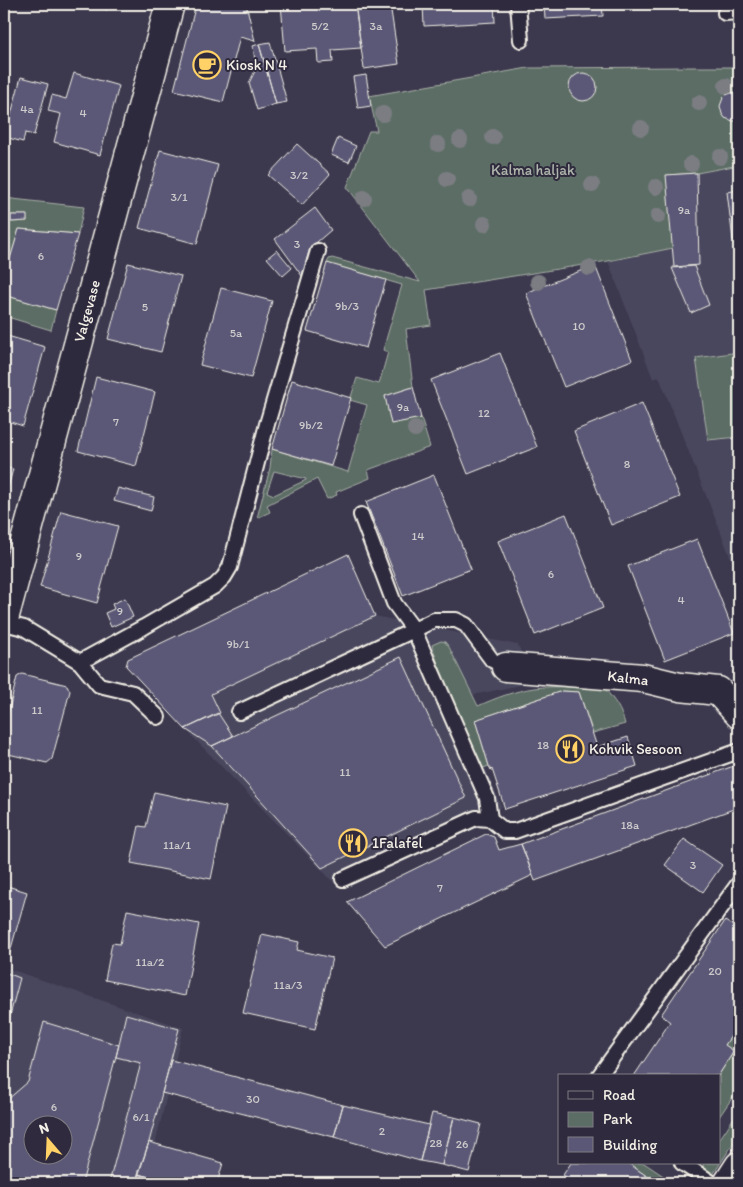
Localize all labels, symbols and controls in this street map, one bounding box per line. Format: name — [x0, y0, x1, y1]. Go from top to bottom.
house number: 5/2 — [311, 19, 330, 33]
house number: 3a — [370, 19, 383, 33]
cafe icon: Kiosk N 4 — [192, 50, 222, 80]
place label: Kiosk N 4 — [226, 56, 287, 74]
house number: 4a — [20, 102, 34, 116]
house number: 4 — [79, 106, 87, 120]
park label: Kalma haljak — [491, 161, 575, 179]
house number: 3/2 — [290, 168, 309, 182]
house number: 3/1 — [170, 190, 188, 204]
house number: 9a — [678, 203, 691, 217]
house number: 3 — [294, 237, 301, 251]
house number: 6 — [38, 249, 44, 263]
street label: Valgevase — [70, 278, 104, 344]
house number: 9b/3 — [335, 299, 360, 313]
house number: 5 — [142, 300, 148, 314]
house number: 10 — [573, 319, 585, 333]
house number: 5a — [230, 326, 243, 340]
house number: 9a — [397, 400, 410, 414]
house number: 12 — [478, 406, 491, 420]
house number: 7 — [113, 415, 119, 429]
house number: 9b/2 — [299, 418, 324, 432]
house number: 8 — [624, 457, 631, 471]
house number: 14 — [412, 529, 424, 543]
house number: 9 — [76, 549, 82, 563]
house number: 6 — [548, 567, 554, 581]
house number: 4 — [677, 593, 685, 607]
house number: 9 — [117, 604, 123, 618]
house number: 9b/1 — [226, 637, 250, 651]
street label: Kalma — [607, 667, 650, 690]
house number: 11 — [31, 703, 43, 717]
restaurant icon: Kohvik Sesoon — [555, 734, 585, 764]
house number: 18 — [537, 738, 549, 752]
place label: Kohvik Sesoon — [589, 740, 682, 758]
house number: 11 — [339, 765, 351, 779]
house number: 18a — [621, 818, 640, 832]
restaurant icon: 1Falafel — [338, 828, 368, 858]
place label: 1Falafel — [372, 834, 423, 852]
house number: 11a/1 — [163, 838, 191, 852]
house number: 3 — [690, 858, 697, 872]
house number: 7 — [437, 881, 443, 895]
house number: 11a/2 — [136, 955, 165, 969]
house number: 20 — [708, 964, 722, 978]
house number: 11a/3 — [274, 978, 303, 992]
legend — [558, 1074, 720, 1164]
text: Road — [603, 1086, 636, 1104]
house number: 30 — [246, 1092, 260, 1106]
house number: 6 — [51, 1100, 57, 1114]
house number: 6/1 — [133, 1110, 150, 1124]
text: Park — [603, 1110, 633, 1128]
north arrow — [22, 1114, 72, 1164]
text: N — [37, 1119, 51, 1138]
house number: 2 — [379, 1124, 386, 1138]
house number: 28 — [430, 1136, 443, 1150]
text: Building — [603, 1136, 657, 1154]
house number: 26 — [456, 1137, 468, 1151]

